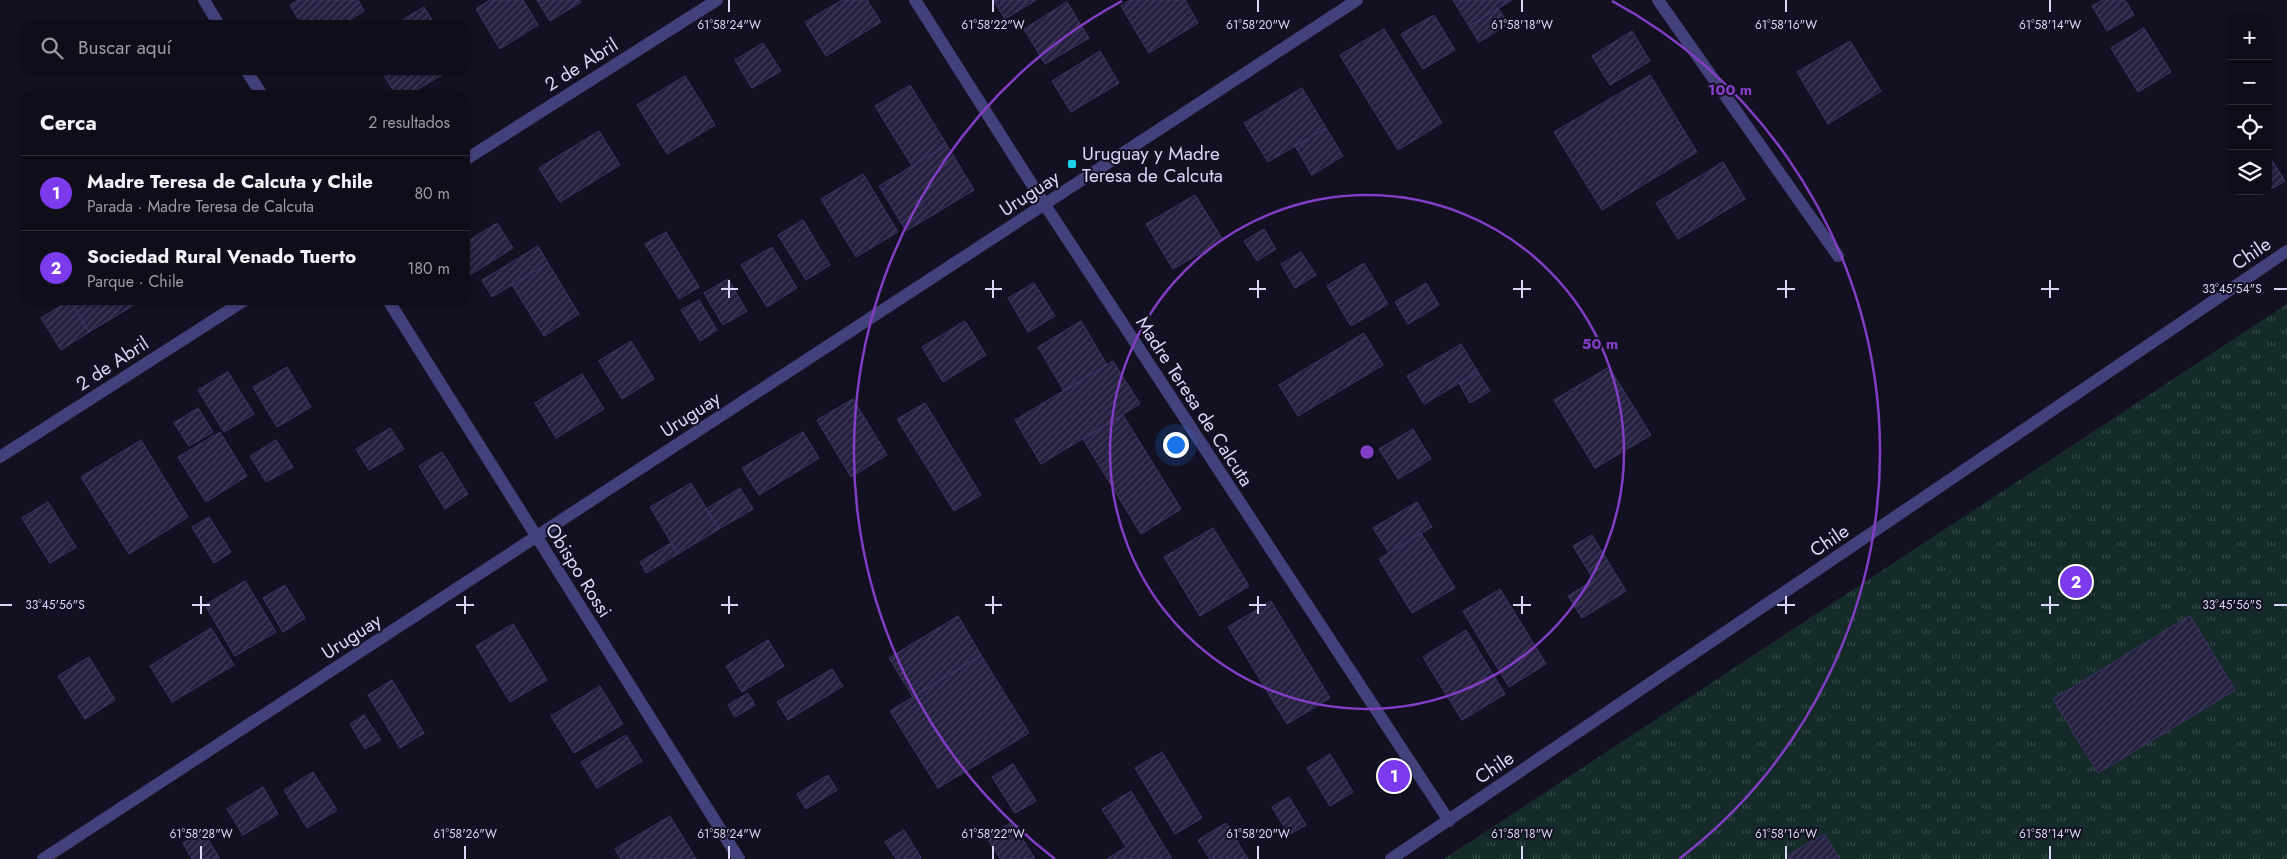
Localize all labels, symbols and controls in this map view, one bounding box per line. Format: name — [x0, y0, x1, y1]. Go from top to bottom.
map controls — [2227, 15, 2272, 195]
button: + — [2227, 15, 2272, 60]
text: 61°58'24"W — [697, 16, 761, 34]
text: 61°58'22"W — [961, 16, 1025, 34]
text: 61°58'20"W — [1226, 16, 1290, 34]
text: 61°58'18"W — [1491, 16, 1553, 34]
text: 61°58'16"W — [1755, 16, 1817, 34]
text: 61°58'14"W — [2019, 16, 2081, 34]
search box — [20, 20, 470, 75]
street label: 2 de Abril — [539, 31, 623, 98]
icon: search — [38, 34, 66, 62]
text: Buscar aquí — [78, 34, 172, 61]
button: − — [2227, 60, 2272, 105]
text: 100 m — [1708, 79, 1752, 101]
button: locate — [2227, 105, 2272, 150]
text: Cerca — [40, 108, 97, 138]
text: 2 resultados — [368, 111, 450, 134]
place label: Uruguay y Madre Teresa de Calcuta — [1082, 140, 1223, 189]
button: layers — [2227, 150, 2272, 195]
marker: Uruguay y Madre Teresa de Calcuta — [1066, 158, 1078, 170]
street label: Uruguay — [994, 164, 1065, 223]
text: Madre Teresa de Calcuta y Chile — [87, 168, 373, 195]
text: 1 — [52, 182, 60, 205]
text: 80 m — [414, 182, 450, 205]
text: Parada · Madre Teresa de Calcuta — [87, 195, 314, 218]
street label: Chile — [2226, 230, 2276, 276]
text: Sociedad Rural Venado Tuerto — [87, 243, 356, 270]
text: 2 — [51, 257, 61, 280]
text: 180 m — [407, 257, 450, 280]
text: Parque · Chile — [87, 270, 184, 293]
text: 33°45'54"S — [2202, 280, 2262, 298]
street label: Madre Teresa de Calcuta — [1129, 311, 1260, 492]
street label: 2 de Abril — [71, 330, 154, 397]
text: 50 m — [1582, 333, 1618, 355]
street label: Uruguay — [655, 385, 726, 444]
your location — [1163, 432, 1189, 458]
centre of rings — [1358, 443, 1376, 461]
street label: Chile — [1804, 517, 1854, 563]
street label: Obispo Rossi — [539, 518, 618, 623]
pin: 2 — [2060, 563, 2092, 601]
text: 33°45'56"S — [25, 596, 85, 614]
text: 33°45'56"S — [2202, 596, 2262, 614]
street label: Uruguay — [316, 607, 387, 666]
street label: Chile — [1469, 744, 1519, 790]
pin: 1 — [1378, 757, 1410, 795]
text: 61°58'28"W — [169, 825, 233, 843]
text: 61°58'26"W — [433, 825, 497, 843]
text: 61°58'24"W — [697, 825, 761, 843]
text: 61°58'22"W — [961, 825, 1025, 843]
text: 61°58'20"W — [1226, 825, 1290, 843]
text: 61°58'18"W — [1491, 825, 1553, 843]
text: 61°58'16"W — [1755, 825, 1817, 843]
text: 61°58'14"W — [2019, 825, 2081, 843]

